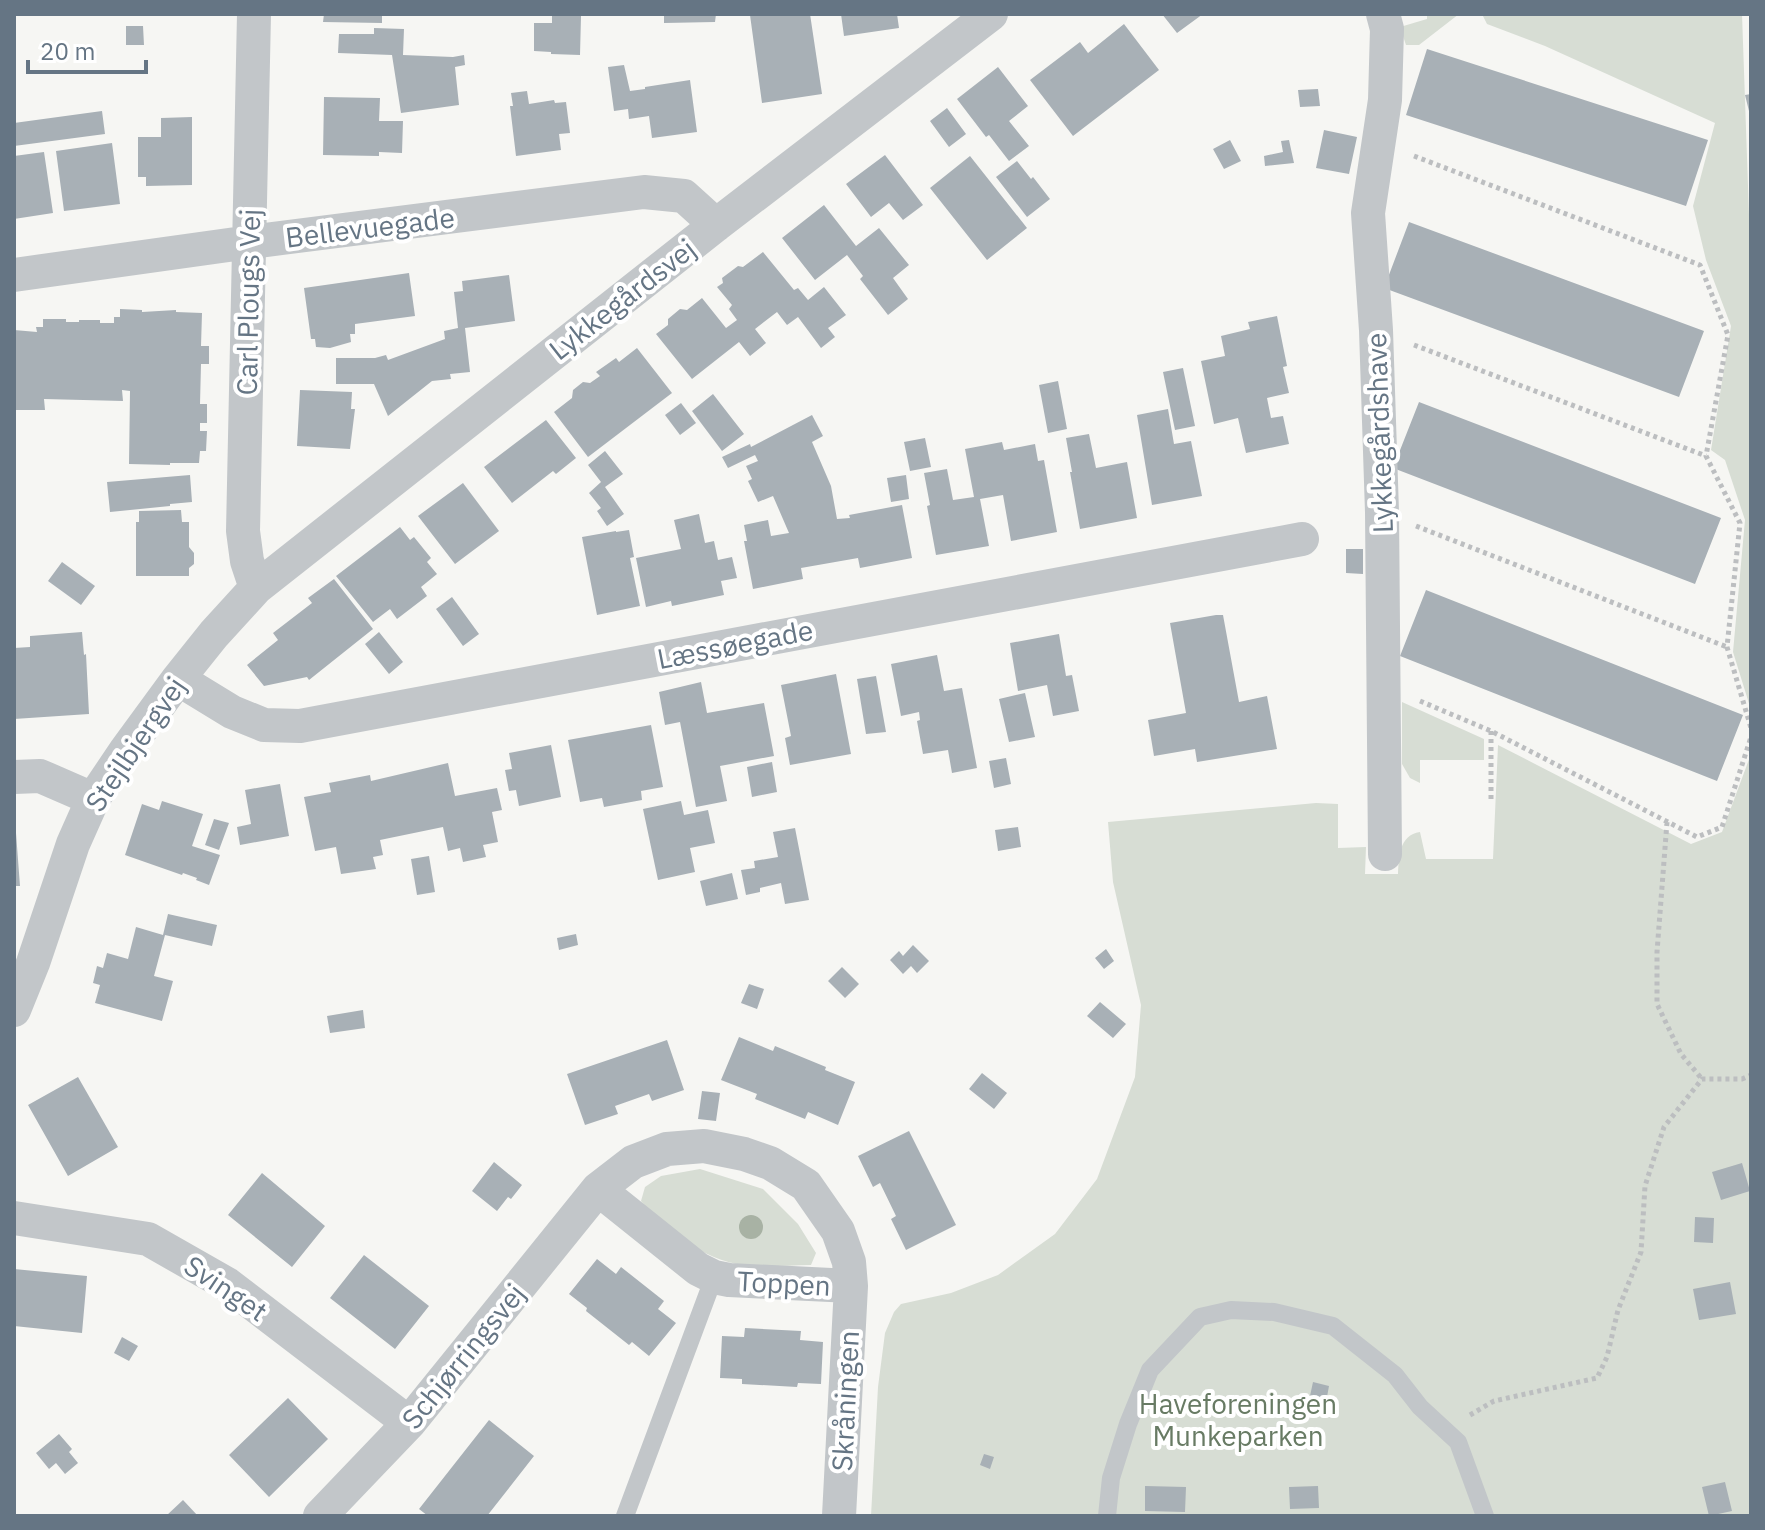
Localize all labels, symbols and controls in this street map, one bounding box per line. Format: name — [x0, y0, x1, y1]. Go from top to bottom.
scale bar — [28, 24, 146, 74]
text: 20 m — [40, 35, 95, 67]
street label: Bellevuegade — [283, 198, 457, 256]
street label: Carl Plougs Vej — [228, 208, 268, 396]
street label: Lykkegårdsvej — [541, 230, 703, 368]
street label: Lykkegårdshave — [1357, 332, 1401, 534]
street label: Læssøegade — [654, 611, 816, 677]
street label: Stejlbjergvej — [76, 669, 194, 819]
street label: Svinget — [177, 1247, 275, 1329]
street label: Toppen — [736, 1262, 832, 1304]
street label: Schjørringsvej — [393, 1276, 533, 1436]
street label: Skråningen — [823, 1330, 867, 1472]
park label: Haveforeningen Munkeparken — [1139, 1385, 1337, 1454]

